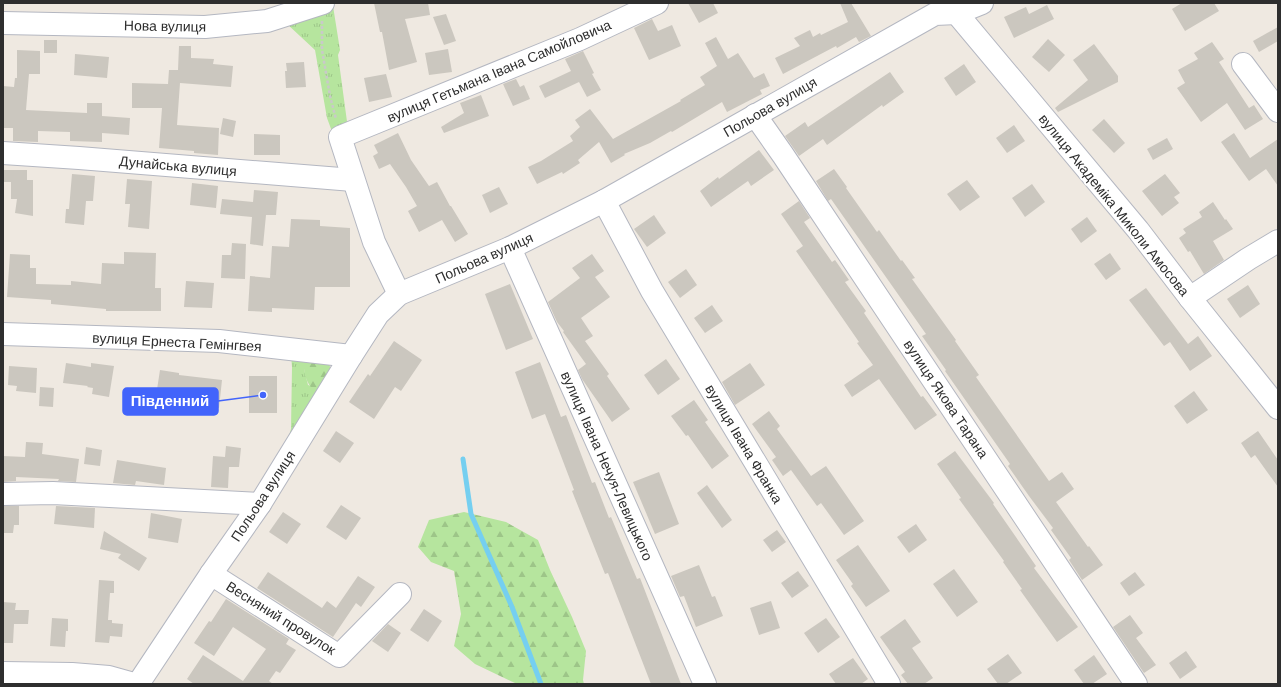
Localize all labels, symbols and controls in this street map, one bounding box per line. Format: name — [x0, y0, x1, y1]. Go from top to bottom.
street label: вулиця Гетьмана Івана Самойловича — [385, 16, 614, 126]
street label: Нова вулиця — [124, 17, 206, 35]
street label: Польова вулиця — [720, 74, 820, 140]
street label: вулиця Академіка Миколи Амосова — [1036, 111, 1193, 299]
street label: Дунайська вулиця — [119, 153, 237, 179]
street label: Польова вулиця — [433, 229, 535, 287]
street label: вулиця Ернеста Гемінгвея — [92, 330, 262, 354]
street label: вулиця Якова Тарана — [900, 337, 992, 461]
street label: вулиця Івана Нечуя-Левицького — [558, 369, 656, 563]
street label: вулиця Івана Франка — [702, 382, 786, 507]
callout: Південний — [123, 388, 218, 415]
text: Південний — [131, 392, 209, 409]
street label: Польова вулиця — [228, 448, 298, 544]
street label: Весняний провулок — [223, 578, 339, 659]

